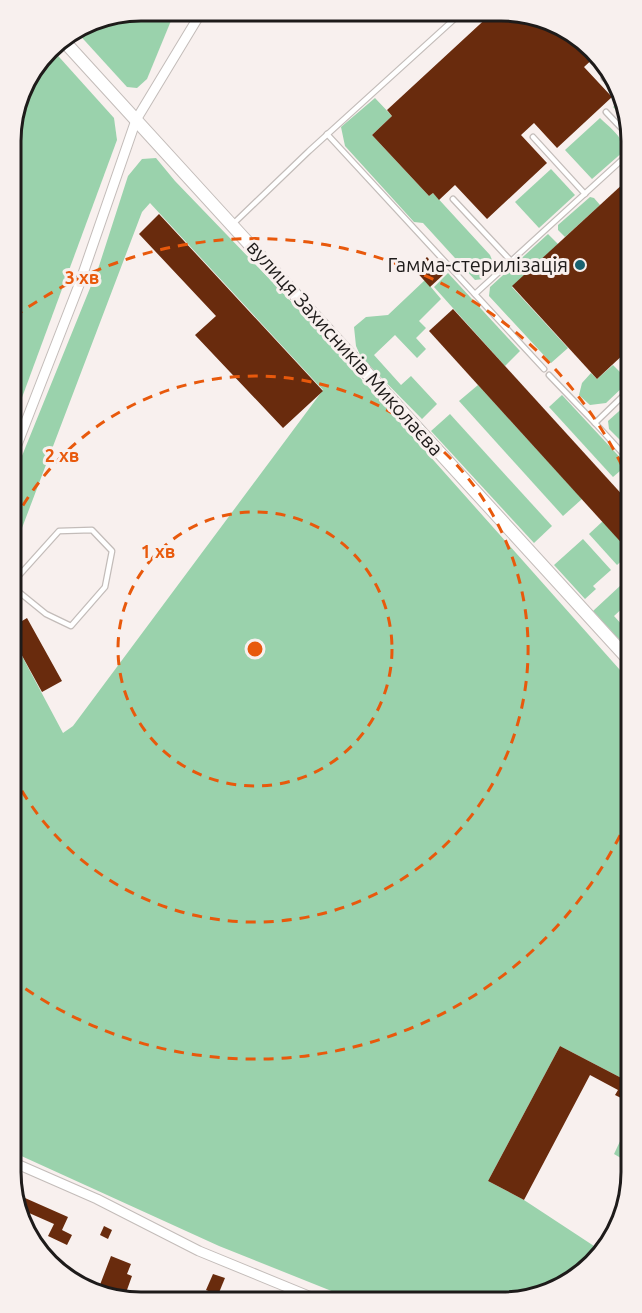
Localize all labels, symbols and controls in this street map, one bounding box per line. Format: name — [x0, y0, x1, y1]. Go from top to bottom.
street label: вулиця Захисників Миколаєва — [243, 235, 448, 460]
place label: Гамма-стерилізація — [388, 253, 568, 276]
marker: Гамма-стерилізація — [573, 258, 587, 272]
text: 3 хв — [65, 267, 99, 287]
text: 2 хв — [45, 445, 79, 465]
text: 1 хв — [141, 541, 175, 561]
centre of rings — [245, 639, 265, 659]

